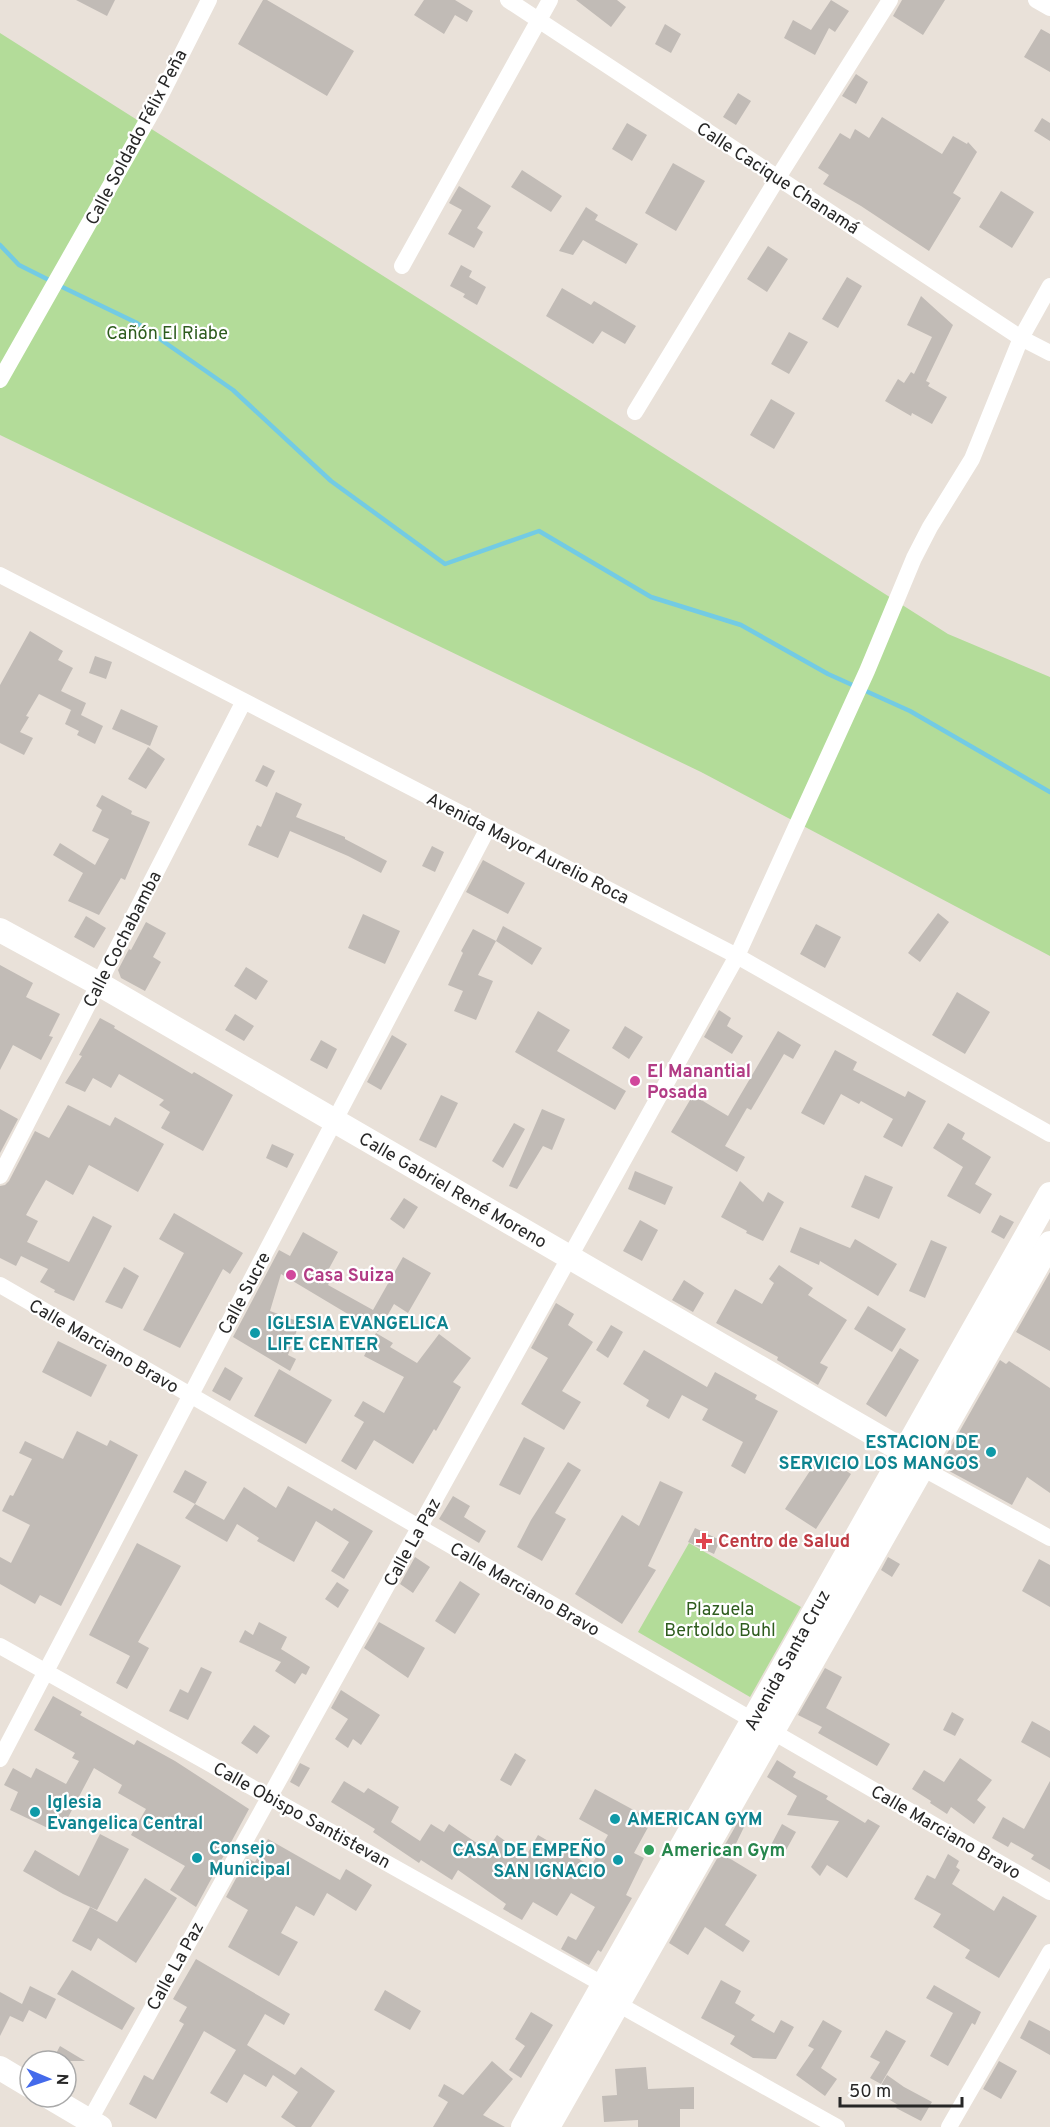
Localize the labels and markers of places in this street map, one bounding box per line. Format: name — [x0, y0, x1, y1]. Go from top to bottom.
place label: El Manantial Posada — [647, 1061, 751, 1105]
marker: El Manantial Posada — [628, 1074, 642, 1088]
place label: Casa Suiza — [303, 1265, 394, 1288]
marker: Casa Suiza — [284, 1268, 298, 1282]
place label: IGLESIA EVANGELICA LIFE CENTER — [267, 1313, 449, 1357]
marker: IGLESIA EVANGELICA LIFE CENTER — [248, 1326, 262, 1340]
place label: ESTACION DE SERVICIO LOS MANGOS — [779, 1432, 979, 1476]
marker: ESTACION DE SERVICIO LOS MANGOS — [984, 1445, 998, 1459]
place label: Centro de Salud — [718, 1531, 850, 1554]
marker: Centro de Salud — [695, 1532, 713, 1550]
place label: Iglesia Evangelica Central — [47, 1792, 203, 1836]
marker: Iglesia Evangelica Central — [28, 1805, 42, 1819]
place label: AMERICAN GYM — [627, 1809, 763, 1832]
marker: AMERICAN GYM — [608, 1812, 622, 1826]
place label: Consejo Municipal — [209, 1838, 291, 1882]
place label: CASA DE EMPEÑO SAN IGNACIO — [452, 1838, 606, 1884]
place label: American Gym — [661, 1840, 785, 1863]
marker: American Gym — [642, 1843, 656, 1857]
marker: Consejo Municipal — [190, 1851, 204, 1865]
marker: CASA DE EMPEÑO SAN IGNACIO — [611, 1853, 625, 1867]

